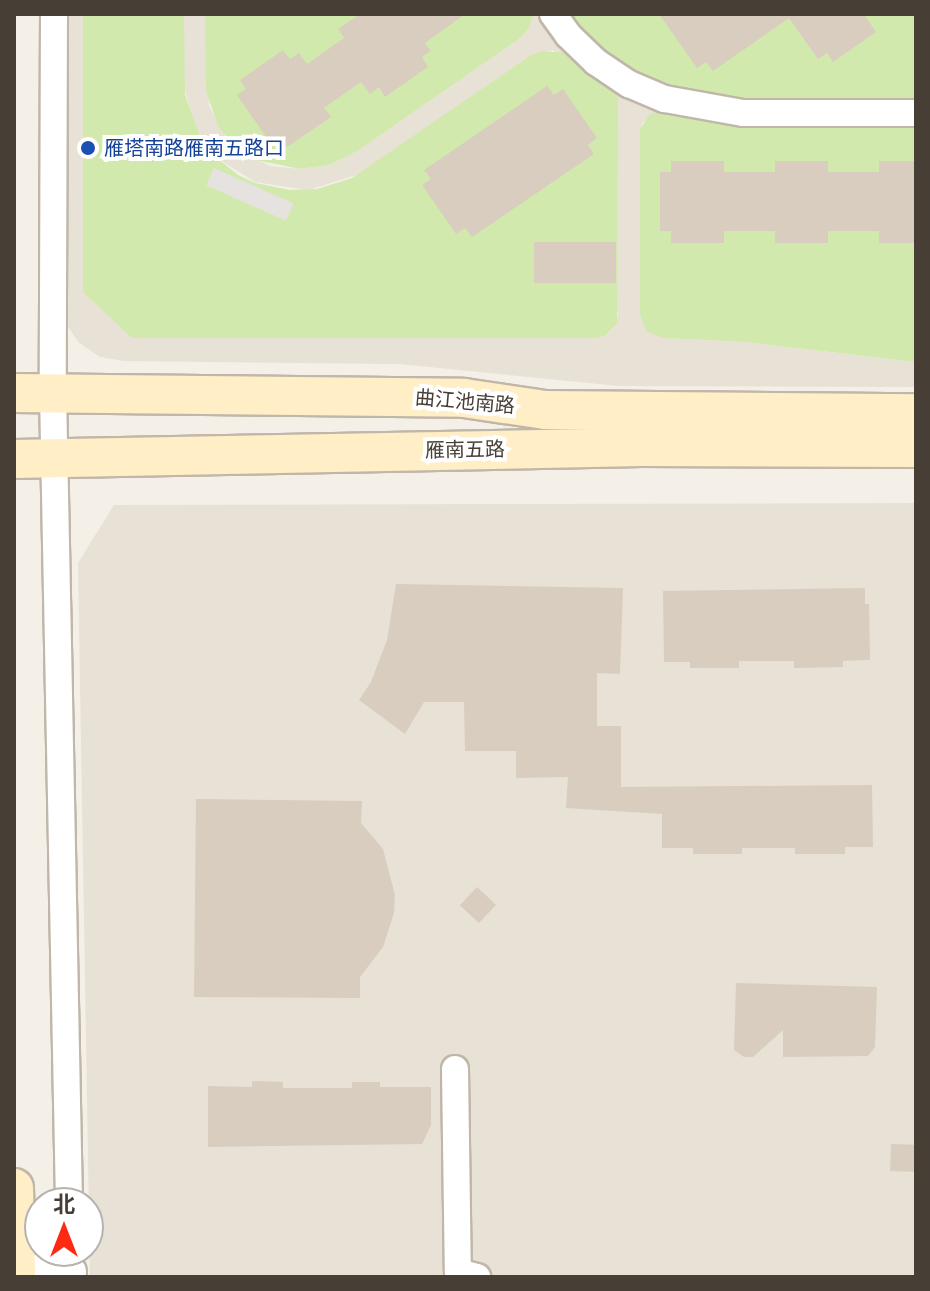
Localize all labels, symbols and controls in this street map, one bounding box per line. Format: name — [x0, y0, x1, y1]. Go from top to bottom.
place label: 雁塔南路雁南五路口 — [104, 136, 284, 160]
marker: 雁塔南路雁南五路口 — [79, 139, 97, 157]
street label: 曲江池南路 — [414, 386, 516, 418]
street label: 雁南五路 — [425, 437, 505, 463]
north arrow — [24, 1187, 104, 1267]
text: 北 — [53, 1191, 75, 1218]

